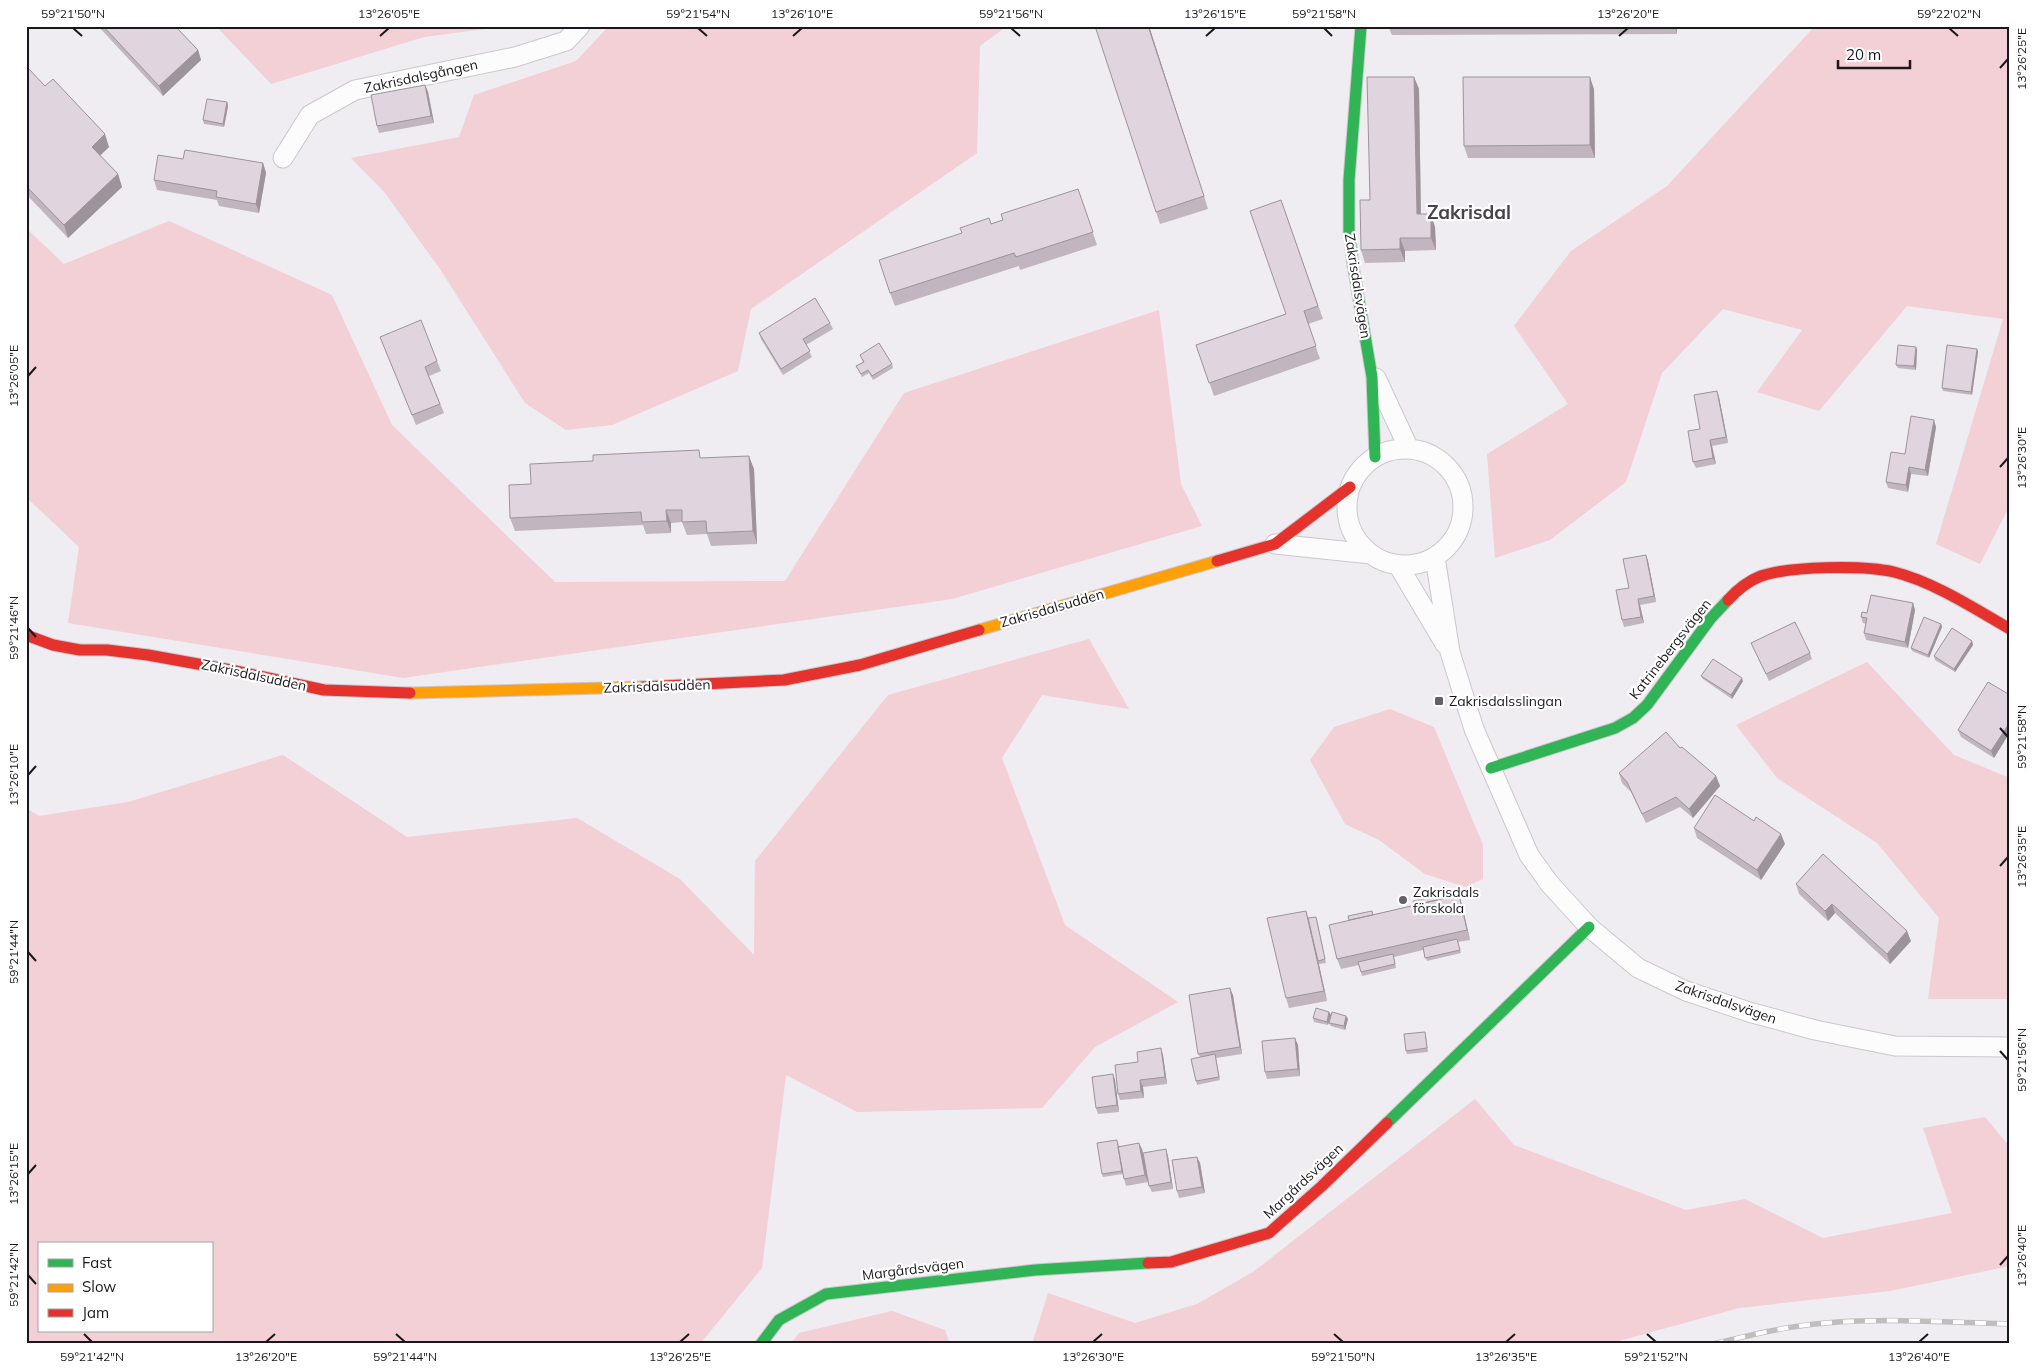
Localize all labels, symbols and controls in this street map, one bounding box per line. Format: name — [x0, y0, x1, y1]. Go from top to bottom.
text: 59°21'50"N — [41, 6, 105, 21]
text: 13°26'05"E — [358, 6, 420, 21]
text: 59°21'54"N — [666, 6, 730, 21]
text: 13°26'10"E — [771, 6, 833, 21]
text: 59°21'56"N — [979, 6, 1043, 21]
text: 13°26'15"E — [1184, 6, 1246, 21]
text: 59°21'58"N — [1292, 6, 1356, 21]
text: 13°26'20"E — [1597, 6, 1659, 21]
text: 59°22'02"N — [1917, 6, 1981, 21]
text: 13°26'25"E — [2014, 28, 2029, 90]
scale bar — [1838, 38, 1911, 70]
text: 20 m — [1846, 45, 1881, 64]
street label: Zakrisdalsgången — [363, 55, 479, 97]
district label: Zakrisdal — [1427, 200, 1511, 224]
street label: Zakrisdalsvägen — [1341, 232, 1375, 340]
text: 13°26'05"E — [6, 345, 21, 407]
text: 13°26'30"E — [2014, 427, 2029, 489]
street label: Zakrisdalsudden — [998, 585, 1106, 631]
street label: Katrinebergsvägen — [1625, 595, 1715, 703]
text: 59°21'46"N — [6, 596, 21, 660]
street label: Zakrisdalsudden — [200, 655, 308, 695]
street label: Zakrisdalsudden — [603, 675, 711, 697]
place label: Zakrisdalsslingan — [1449, 692, 1562, 710]
marker: Zakrisdalsslingan — [1433, 695, 1445, 707]
text: 59°21'58"N — [2014, 705, 2029, 769]
text: 13°26'10"E — [6, 744, 21, 806]
text: 13°26'35"E — [2014, 826, 2029, 888]
place label: Zakrisdals förskola — [1413, 883, 1479, 917]
marker: Zakrisdals förskola — [1397, 894, 1409, 906]
text: 59°21'44"N — [6, 920, 21, 984]
street label: Zakrisdalsvägen — [1673, 976, 1779, 1028]
text: 59°21'56"N — [2014, 1028, 2029, 1092]
street label: Margårdsvägen — [1259, 1139, 1347, 1223]
text: 13°26'15"E — [6, 1143, 21, 1205]
text: 13°26'40"E — [2014, 1225, 2029, 1287]
legend — [38, 1242, 212, 1332]
text: 59°21'42"N — [6, 1243, 21, 1307]
text: Fast — [82, 1253, 112, 1272]
street label: Margårdsvägen — [861, 1254, 965, 1284]
text: Slow — [82, 1277, 116, 1296]
text: Jam — [82, 1303, 109, 1322]
text: 59°21'42"N — [60, 1349, 124, 1364]
text: 13°26'20"E — [235, 1349, 297, 1364]
text: 59°21'44"N — [373, 1349, 437, 1364]
text: 13°26'25"E — [649, 1349, 711, 1364]
text: 13°26'30"E — [1062, 1349, 1124, 1364]
text: 59°21'50"N — [1311, 1349, 1375, 1364]
text: 13°26'35"E — [1475, 1349, 1537, 1364]
text: 59°21'52"N — [1624, 1349, 1688, 1364]
text: 13°26'40"E — [1888, 1349, 1950, 1364]

